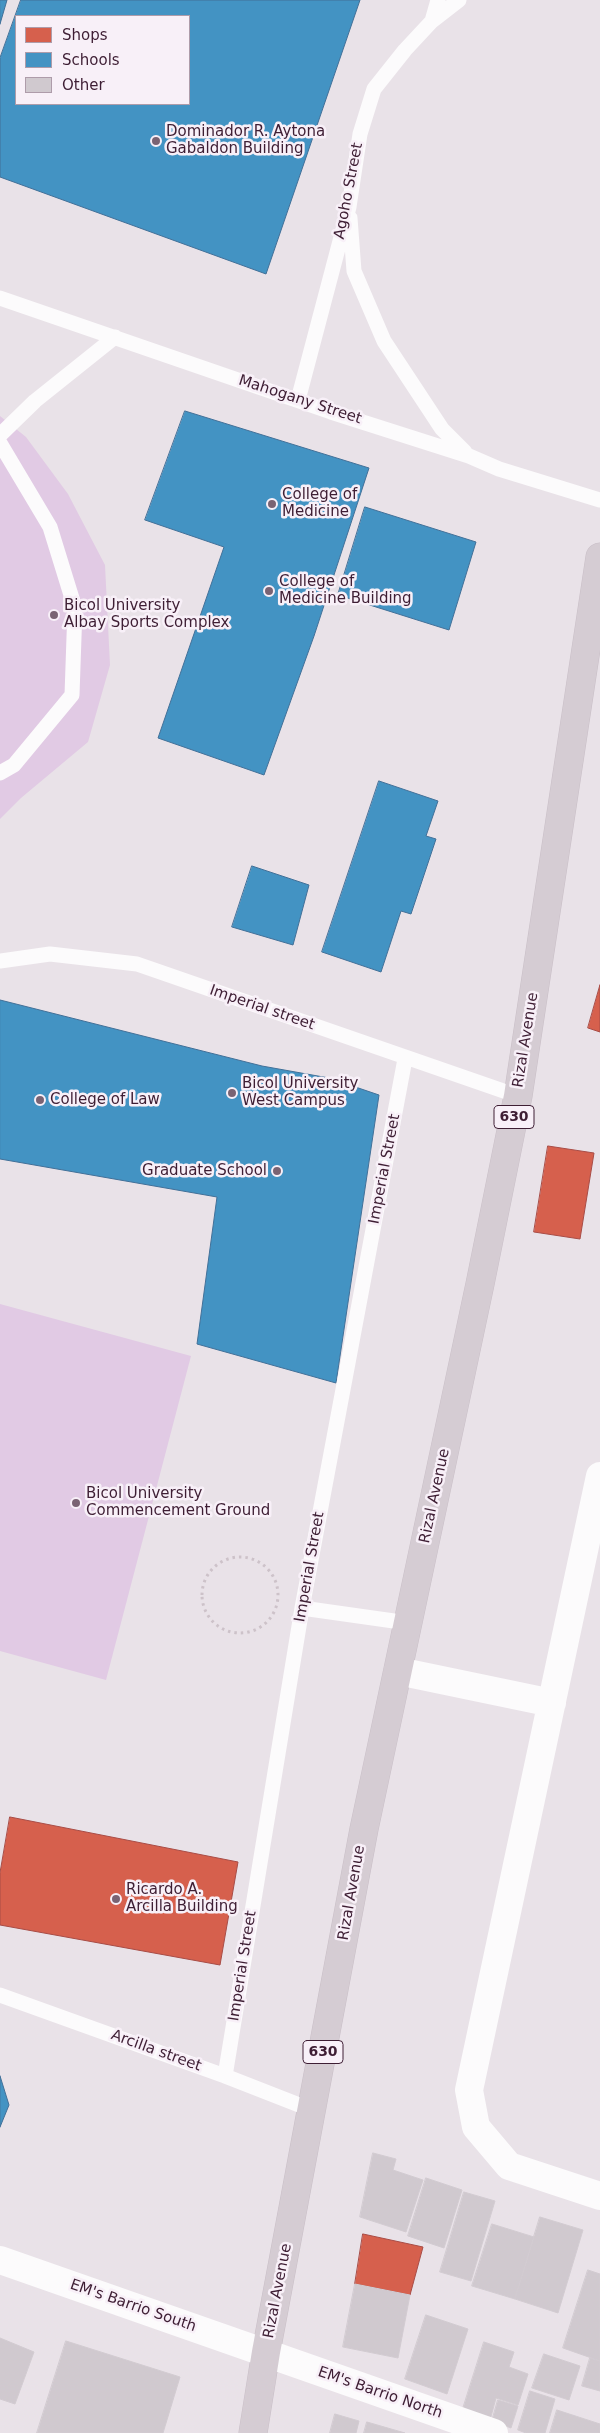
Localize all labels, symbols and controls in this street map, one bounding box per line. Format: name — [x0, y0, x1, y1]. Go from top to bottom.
legend — [15, 15, 190, 105]
text: Shops — [62, 26, 108, 44]
text: Schools — [62, 51, 120, 69]
text: Other — [62, 76, 105, 94]
place label: Dominador R. Aytona Gabaldon Building — [166, 123, 325, 158]
marker: Dominador R. Aytona Gabaldon Building — [150, 135, 162, 147]
street label: Agoho Street — [331, 141, 367, 241]
street label: Mahogany Street — [236, 372, 364, 428]
place label: College of Medicine — [282, 486, 357, 521]
marker: College of Medicine — [266, 498, 278, 510]
place label: College of Medicine Building — [279, 573, 412, 608]
marker: College of Medicine Building — [263, 585, 275, 597]
place label: Bicol University Albay Sports Complex — [64, 597, 229, 632]
marker: Bicol University Albay Sports Complex — [48, 609, 60, 621]
street label: Imperial street — [207, 982, 317, 1034]
street label: Rizal Avenue — [510, 991, 542, 1089]
place label: Bicol University West Campus — [242, 1075, 358, 1110]
marker: Bicol University West Campus — [226, 1087, 238, 1099]
place label: College of Law — [50, 1091, 160, 1109]
marker: College of Law — [34, 1094, 46, 1106]
road number: 630 — [494, 1106, 534, 1128]
street label: Imperial Street — [365, 1112, 405, 1226]
place label: Graduate School — [142, 1162, 267, 1180]
marker: Graduate School — [271, 1165, 283, 1177]
street label: Rizal Avenue — [416, 1447, 454, 1545]
place label: Bicol University Commencement Ground — [86, 1485, 270, 1520]
marker: Bicol University Commencement Ground — [70, 1497, 82, 1509]
street label: Imperial Street — [291, 1510, 329, 1624]
street label: Rizal Avenue — [335, 1844, 369, 1942]
place label: Ricardo A. Arcilla Building — [126, 1881, 238, 1916]
marker: Ricardo A. Arcilla Building — [110, 1893, 122, 1905]
street label: Imperial Street — [225, 1909, 261, 2023]
street label: Arcilla street — [108, 2026, 204, 2076]
road number: 630 — [303, 2040, 343, 2064]
street label: Rizal Avenue — [260, 2242, 296, 2340]
street label: EM's Barrio South — [67, 2276, 199, 2336]
street label: EM's Barrio North — [315, 2363, 445, 2423]

